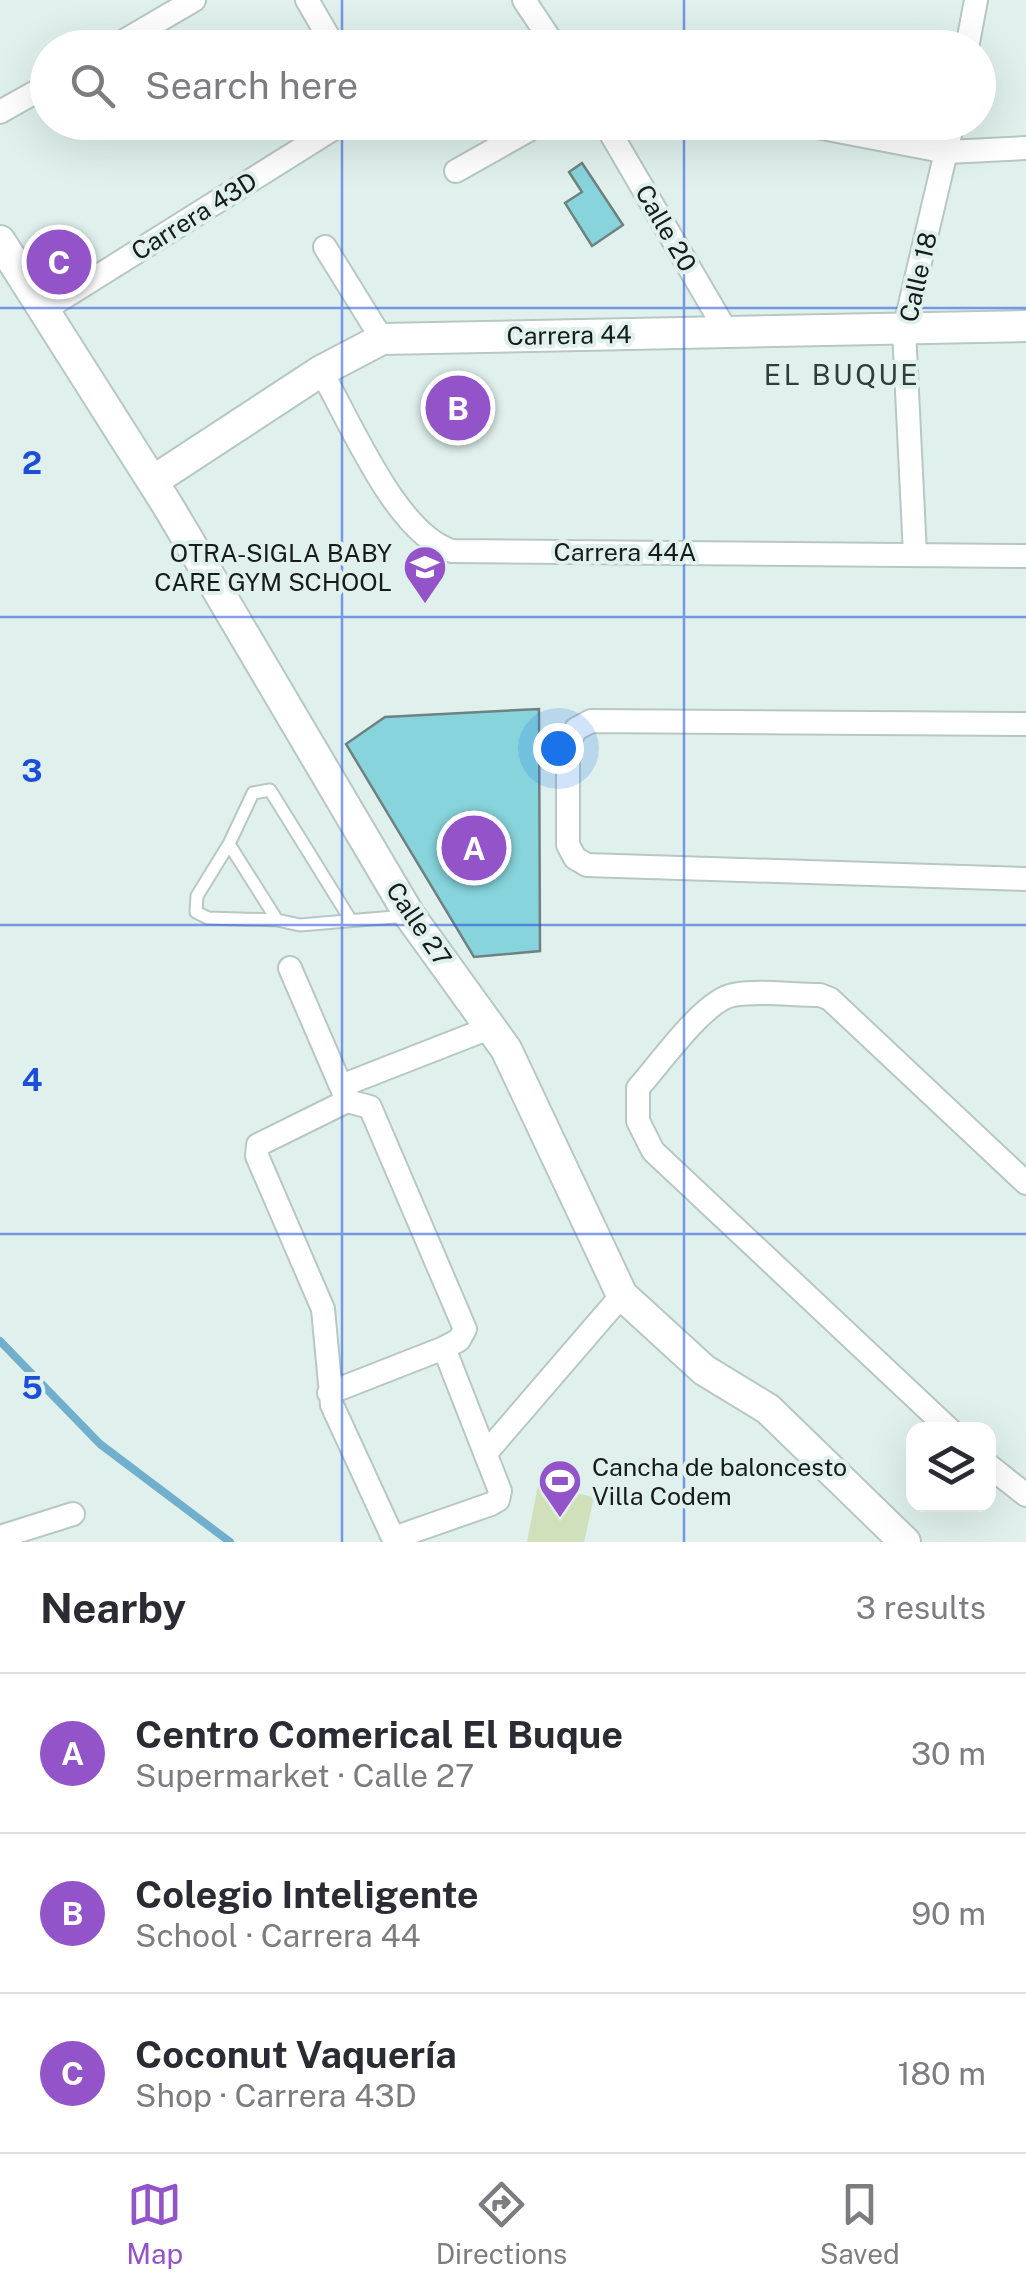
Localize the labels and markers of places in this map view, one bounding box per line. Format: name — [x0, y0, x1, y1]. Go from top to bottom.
pin: C — [27, 224, 92, 300]
pin: B — [426, 370, 490, 446]
place label: OTRA-SIGLA BABY CARE GYM SCHOOL — [154, 538, 392, 597]
school or university icon: OTRA-SIGLA BABY CARE GYM SCHOOL — [402, 544, 448, 605]
pin: A — [442, 810, 506, 886]
place label: Cancha de baloncesto Villa Codem — [592, 1452, 847, 1511]
sports icon: Cancha de baloncesto Villa Codem — [537, 1458, 583, 1519]

